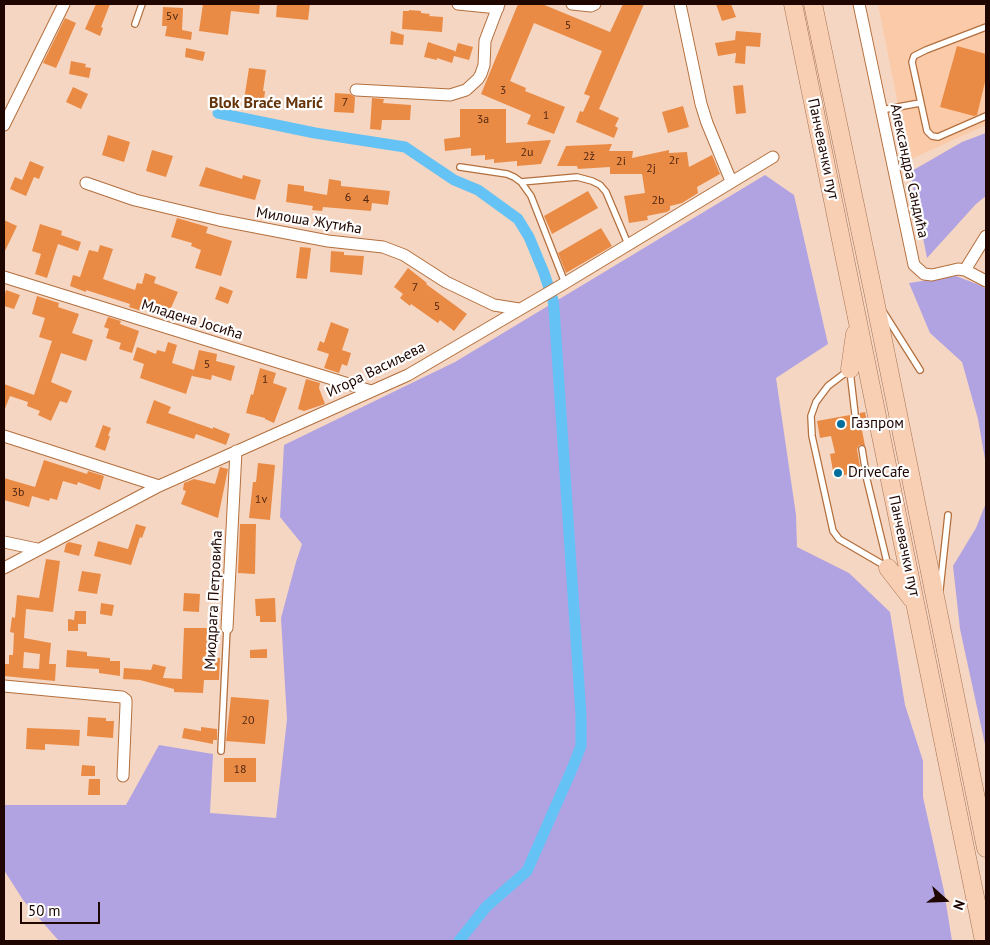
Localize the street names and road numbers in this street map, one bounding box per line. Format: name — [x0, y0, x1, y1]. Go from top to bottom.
street label: Панчевачки пут — [803, 97, 843, 201]
street label: Александра Сандића — [886, 102, 932, 240]
street label: Милоша Жутића — [255, 204, 363, 238]
street label: Младена Јосића — [139, 296, 245, 344]
street label: Игора Васиљева — [324, 338, 428, 402]
street label: Панчевачки пут — [884, 494, 924, 598]
street label: Миодрага Петровића — [201, 530, 227, 670]

